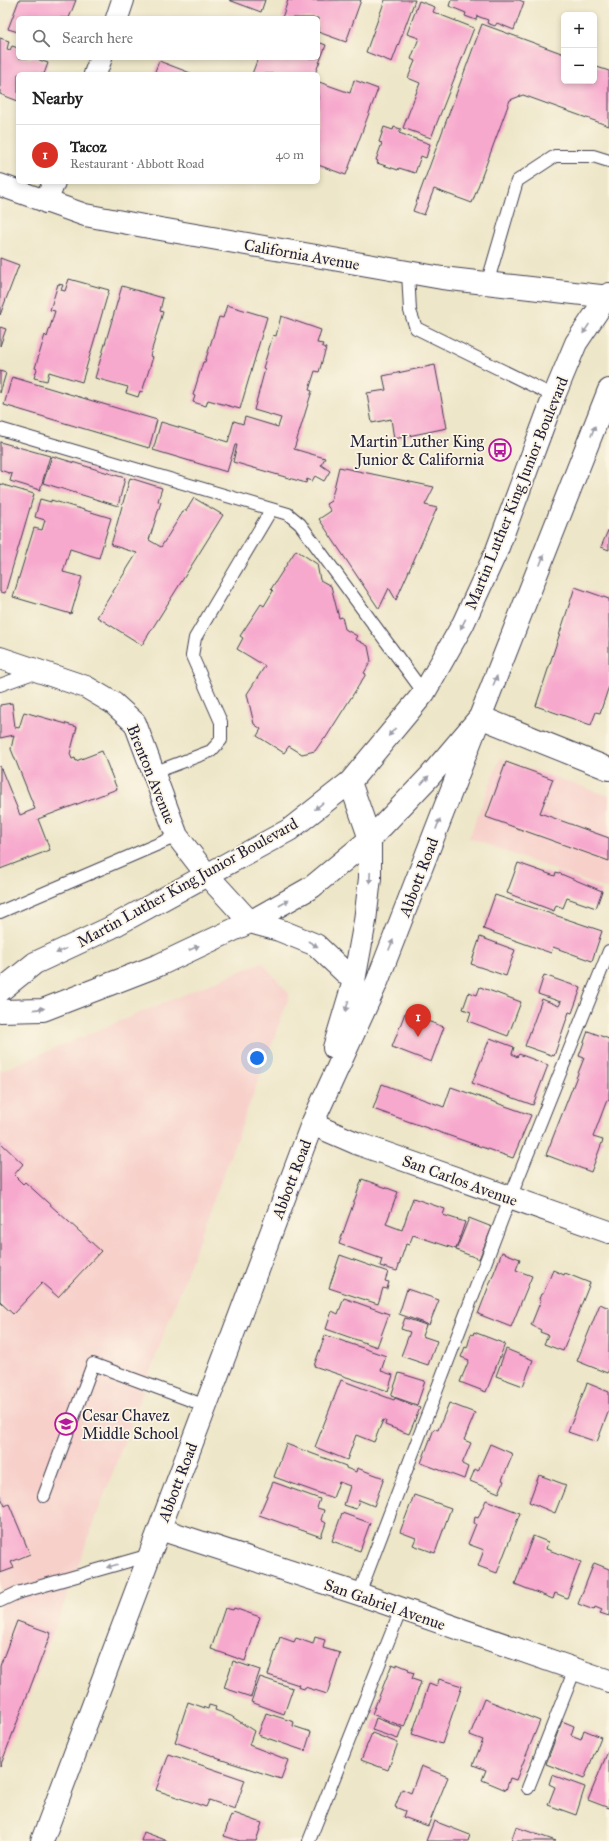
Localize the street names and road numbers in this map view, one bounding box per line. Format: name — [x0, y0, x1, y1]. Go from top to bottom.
street label: California Avenue — [243, 235, 362, 274]
street label: Martin Luther King Junior Boulevard — [461, 374, 573, 613]
street label: Brenton Avenue — [123, 722, 180, 827]
street label: Martin Luther King Junior Boulevard — [74, 814, 301, 952]
street label: Abbott Road — [394, 835, 442, 920]
street label: Abbott Road — [267, 1137, 315, 1222]
street label: San Carlos Avenue — [400, 1151, 520, 1210]
street label: Abbott Road — [153, 1440, 201, 1525]
street label: San Gabriel Avenue — [322, 1575, 448, 1634]

